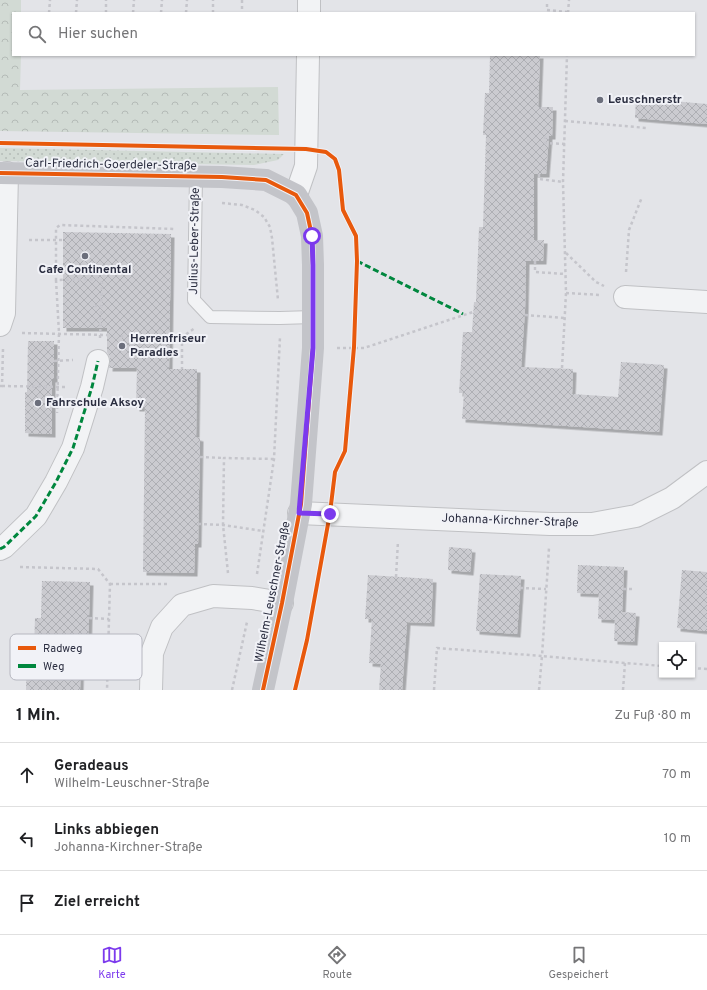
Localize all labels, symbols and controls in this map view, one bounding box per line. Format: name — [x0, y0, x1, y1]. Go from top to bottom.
search box — [12, 12, 695, 56]
icon: search — [26, 23, 48, 45]
text: Hier suchen — [58, 25, 138, 44]
place label: Leuschnerstr — [608, 92, 682, 108]
marker: Leuschnerstr — [595, 95, 605, 105]
street label: Carl-Friedrich-Goerdeler-Straße — [25, 156, 197, 174]
street label: Julius-Leber-Straße — [186, 187, 204, 295]
route start — [303, 227, 321, 245]
marker: Cafe Continental — [80, 251, 90, 261]
place label: Cafe Continental — [39, 262, 131, 278]
place label: Herrenfriseur Paradies — [130, 331, 206, 361]
marker: Herrenfriseur Paradies — [117, 341, 127, 351]
place label: Fahrschule Aksoy — [46, 395, 144, 411]
marker: Fahrschule Aksoy — [33, 398, 43, 408]
route end — [321, 505, 339, 523]
street label: Johanna-Kirchner-Straße — [441, 511, 579, 531]
street label: Wilhelm-Leuschner-Straße — [251, 520, 295, 664]
legend — [10, 634, 142, 680]
text: Radweg — [43, 642, 82, 656]
map controls — [659, 642, 695, 678]
button: locate — [659, 642, 695, 678]
text: Weg — [43, 660, 64, 674]
text: 1 Min. — [16, 705, 60, 727]
text: Zu Fuß · 80 m — [614, 708, 691, 724]
text: Geradeaus — [54, 757, 129, 776]
icon: ahead — [16, 764, 38, 786]
text: 70 m — [662, 767, 691, 783]
text: Wilhelm-Leuschner-Straße — [54, 776, 209, 792]
text: Links abbiegen — [54, 821, 159, 840]
icon: left — [16, 828, 38, 850]
text: 10 m — [664, 831, 691, 847]
text: Johanna-Kirchner-Straße — [54, 840, 202, 856]
icon: arrive — [16, 892, 38, 914]
text: Ziel erreicht — [54, 893, 140, 912]
tab: Karte — [98, 944, 126, 982]
tab: Route — [322, 944, 352, 982]
tab: Gespeichert — [549, 944, 609, 982]

